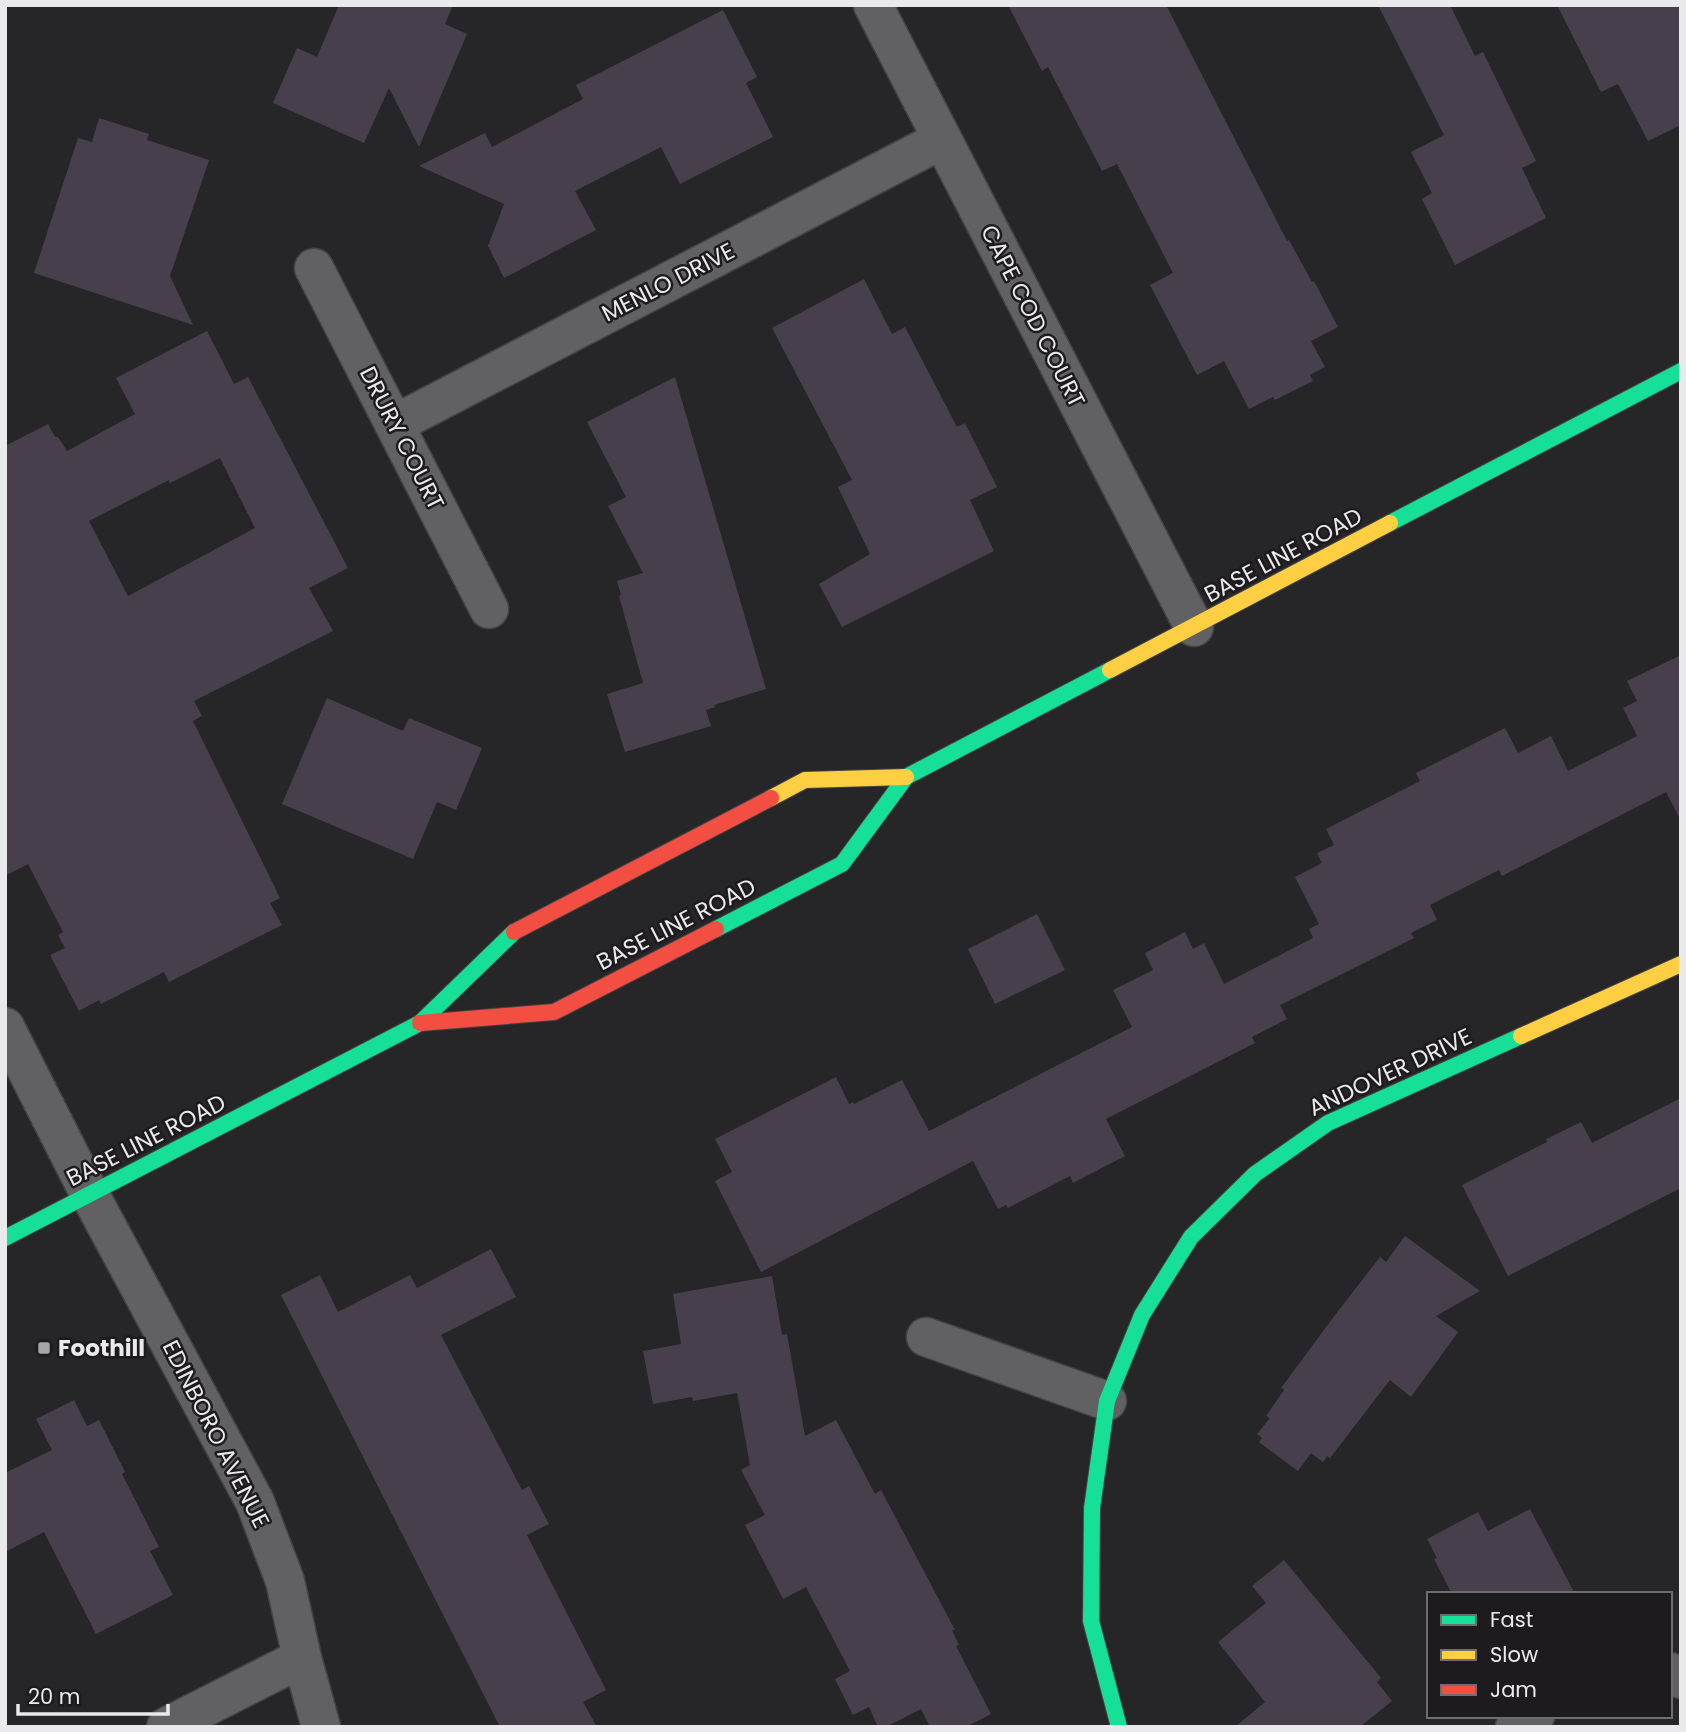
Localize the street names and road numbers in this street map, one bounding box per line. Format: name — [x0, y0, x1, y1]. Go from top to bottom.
street label: CAPE COD COURT — [973, 219, 1093, 413]
street label: MENLO DRIVE — [596, 235, 740, 329]
street label: DRURY COURT — [352, 361, 452, 515]
street label: BASE LINE ROAD — [1198, 500, 1368, 610]
street label: BASE LINE ROAD — [591, 870, 761, 978]
street label: ANDOVER DRIVE — [1303, 1020, 1477, 1124]
street label: BASE LINE ROAD — [61, 1086, 231, 1194]
street label: EDINBORO AVENUE — [155, 1335, 277, 1533]

